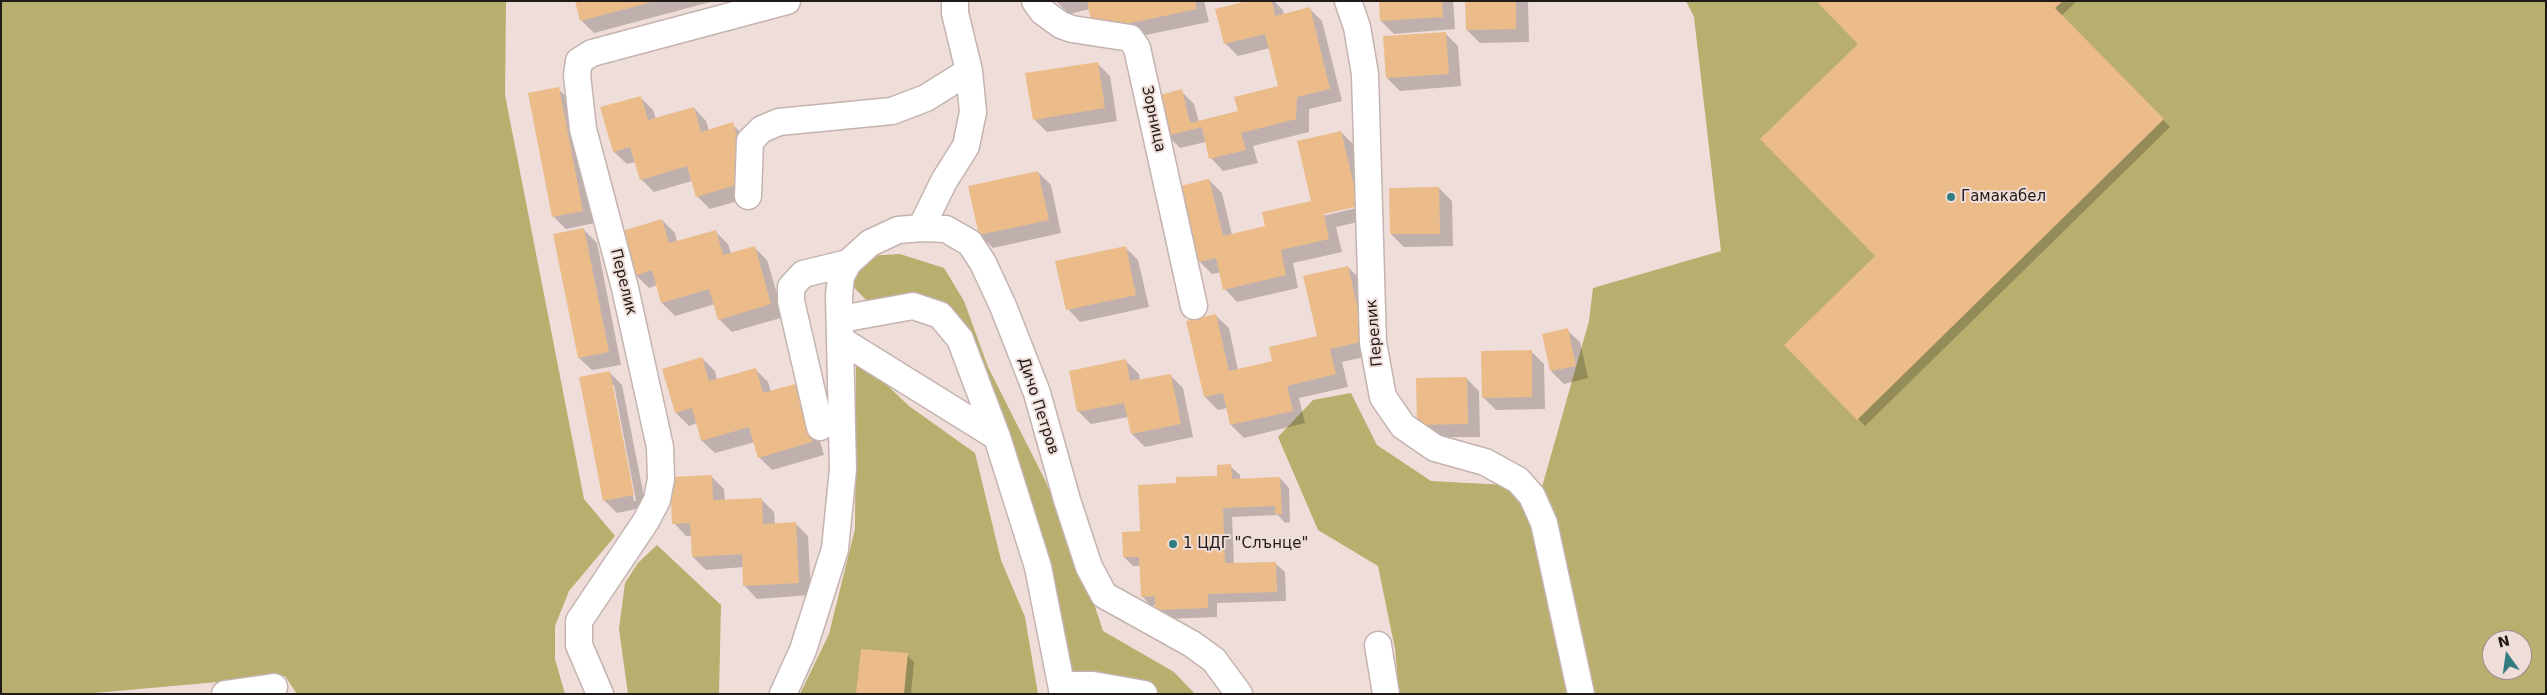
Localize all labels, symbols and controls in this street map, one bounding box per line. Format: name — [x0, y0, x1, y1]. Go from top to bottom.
street label: Зорница — [1137, 84, 1169, 154]
place label: Гамакабел — [1961, 188, 2046, 206]
marker: Гамакабел — [1945, 191, 1957, 203]
street label: Перелик — [606, 247, 640, 317]
street label: Перелик — [1363, 299, 1387, 367]
street label: Дичо Петров — [1014, 355, 1062, 457]
place label: 1 ЦДГ "Слънце" — [1183, 535, 1308, 553]
marker: 1 ЦДГ "Слънце" — [1167, 538, 1179, 550]
north arrow — [2482, 630, 2532, 680]
text: N — [2496, 632, 2511, 651]

